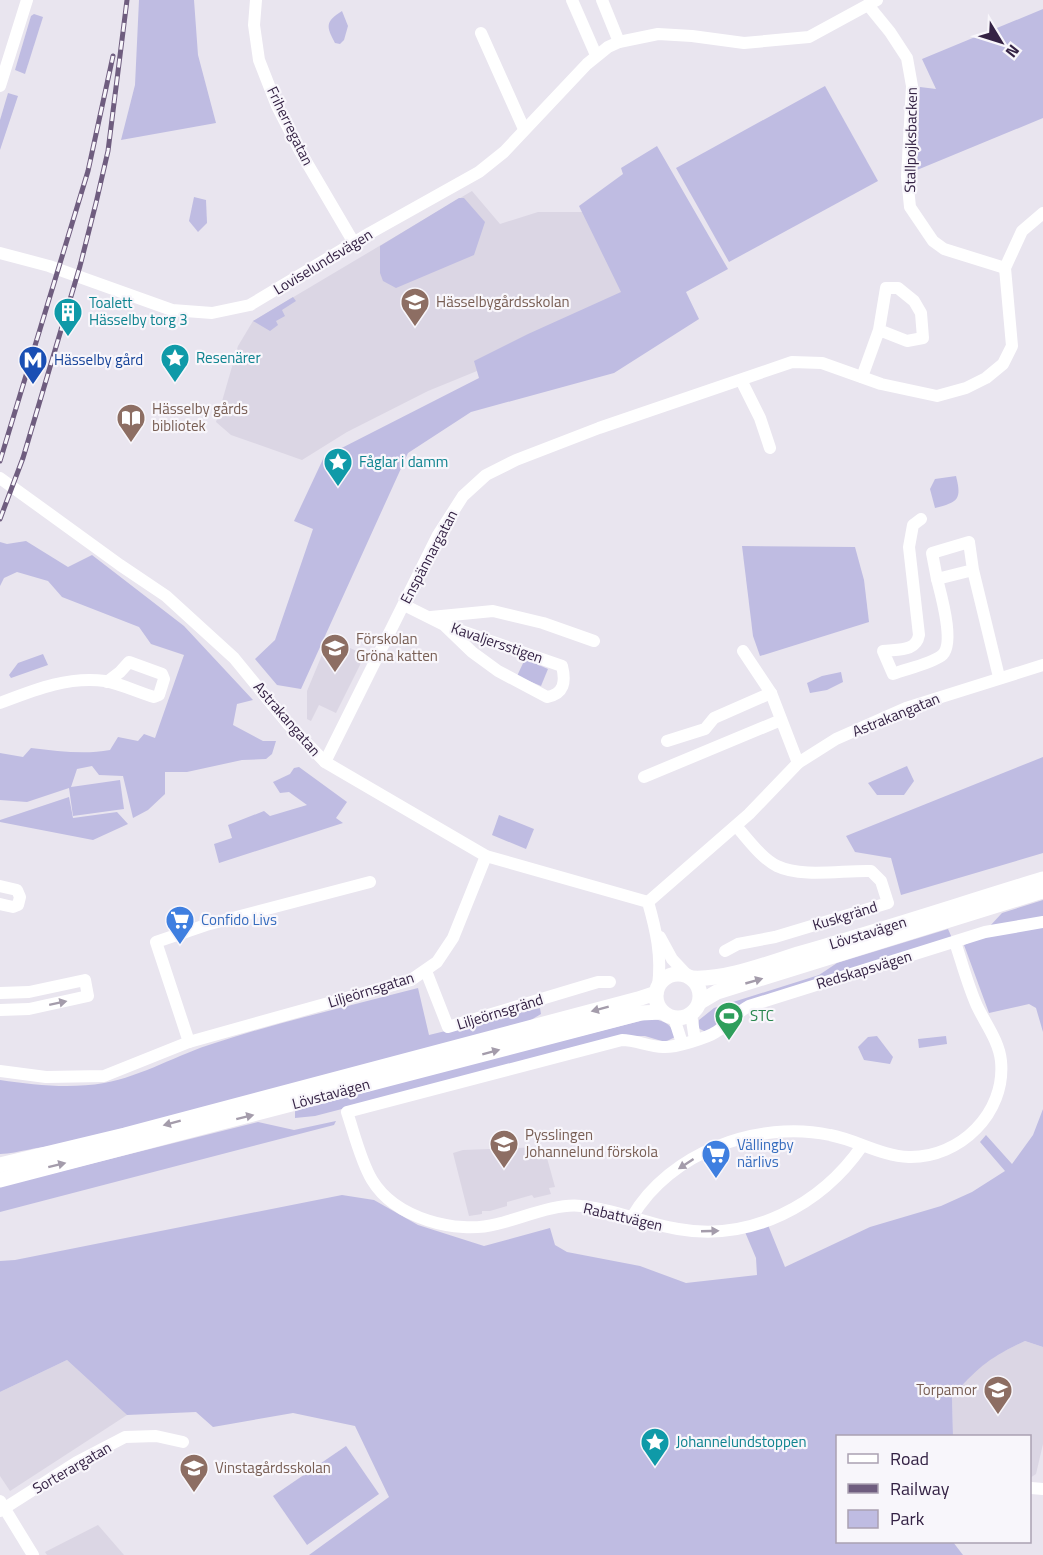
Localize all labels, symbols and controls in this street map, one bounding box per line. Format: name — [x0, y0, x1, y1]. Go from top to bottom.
north arrow — [971, 12, 1031, 72]
text: N — [1000, 39, 1026, 63]
street label: Friherregatan — [261, 82, 320, 169]
street label: Stallpojksbacken — [898, 87, 923, 193]
street label: Loviselundsvägen — [269, 223, 377, 300]
school or university icon: Hässelbygårdsskolan — [399, 286, 431, 328]
place label: Hässelbygårdsskolan — [436, 290, 570, 313]
place label: Toalett Hässelby torg 3 — [89, 291, 188, 331]
building icon: Toalett Hässelby torg 3 — [52, 296, 84, 338]
place icon: Resenärer — [159, 342, 191, 384]
metro station icon: Hässelby gård — [17, 344, 49, 386]
place label: Resenärer — [196, 346, 261, 369]
place label: Hässelby gård — [54, 348, 143, 371]
place label: Hässelby gårds bibliotek — [152, 397, 248, 437]
library icon: Hässelby gårds bibliotek — [115, 402, 147, 444]
place icon: Fåglar i damm — [322, 446, 354, 488]
place label: Fåglar i damm — [359, 450, 448, 473]
street label: Enspännargatan — [394, 506, 463, 608]
street label: Kavaljersstigen — [448, 616, 546, 669]
place label: Förskolan Gröna katten — [356, 627, 438, 667]
school or university icon: Förskolan Gröna katten — [319, 632, 351, 674]
street label: Astrakangatan — [248, 676, 326, 761]
street label: Astrakangatan — [849, 687, 943, 743]
street label: Kuskgränd — [810, 895, 880, 936]
supermarket icon: Confido Livs — [164, 904, 196, 946]
place label: Confido Livs — [201, 908, 277, 931]
street label: Lövstavägen — [826, 910, 909, 955]
street label: Redskapsvägen — [813, 944, 915, 995]
street label: Liljeörnsgatan — [325, 966, 417, 1014]
one-way arrow — [745, 976, 763, 985]
street label: Liljeörnsgränd — [454, 987, 546, 1036]
one-way arrow — [49, 998, 68, 1007]
sports icon: STC — [713, 1000, 745, 1042]
place label: STC — [750, 1004, 774, 1027]
one-way arrow — [590, 1005, 609, 1015]
one-way arrow — [482, 1047, 501, 1057]
street label: Lövstavägen — [289, 1072, 372, 1115]
one-way arrow — [236, 1111, 255, 1121]
one-way arrow — [163, 1119, 181, 1128]
place label: Pysslingen Johannelund förskola — [525, 1123, 658, 1163]
school or university icon: Pysslingen Johannelund förskola — [488, 1128, 520, 1170]
place label: Vällingby närlivs — [737, 1133, 794, 1173]
supermarket icon: Vällingby närlivs — [700, 1138, 732, 1180]
one-way arrow — [678, 1158, 694, 1169]
one-way arrow — [47, 1160, 66, 1170]
street label: Rabattvägen — [581, 1196, 665, 1237]
one-way arrow — [701, 1226, 720, 1236]
school or university icon: Torpamor — [982, 1374, 1014, 1416]
place label: Torpamor — [916, 1378, 977, 1401]
place icon: Johannelundstoppen — [639, 1426, 671, 1468]
place label: Johannelundstoppen — [676, 1430, 806, 1453]
legend — [836, 1435, 1031, 1543]
street label: Sorterargatan — [28, 1436, 116, 1500]
text: Road — [890, 1445, 929, 1472]
school or university icon: Vinstagårdsskolan — [178, 1452, 210, 1494]
place label: Vinstagårdsskolan — [215, 1456, 331, 1479]
text: Railway — [890, 1475, 950, 1502]
text: Park — [890, 1505, 925, 1532]

